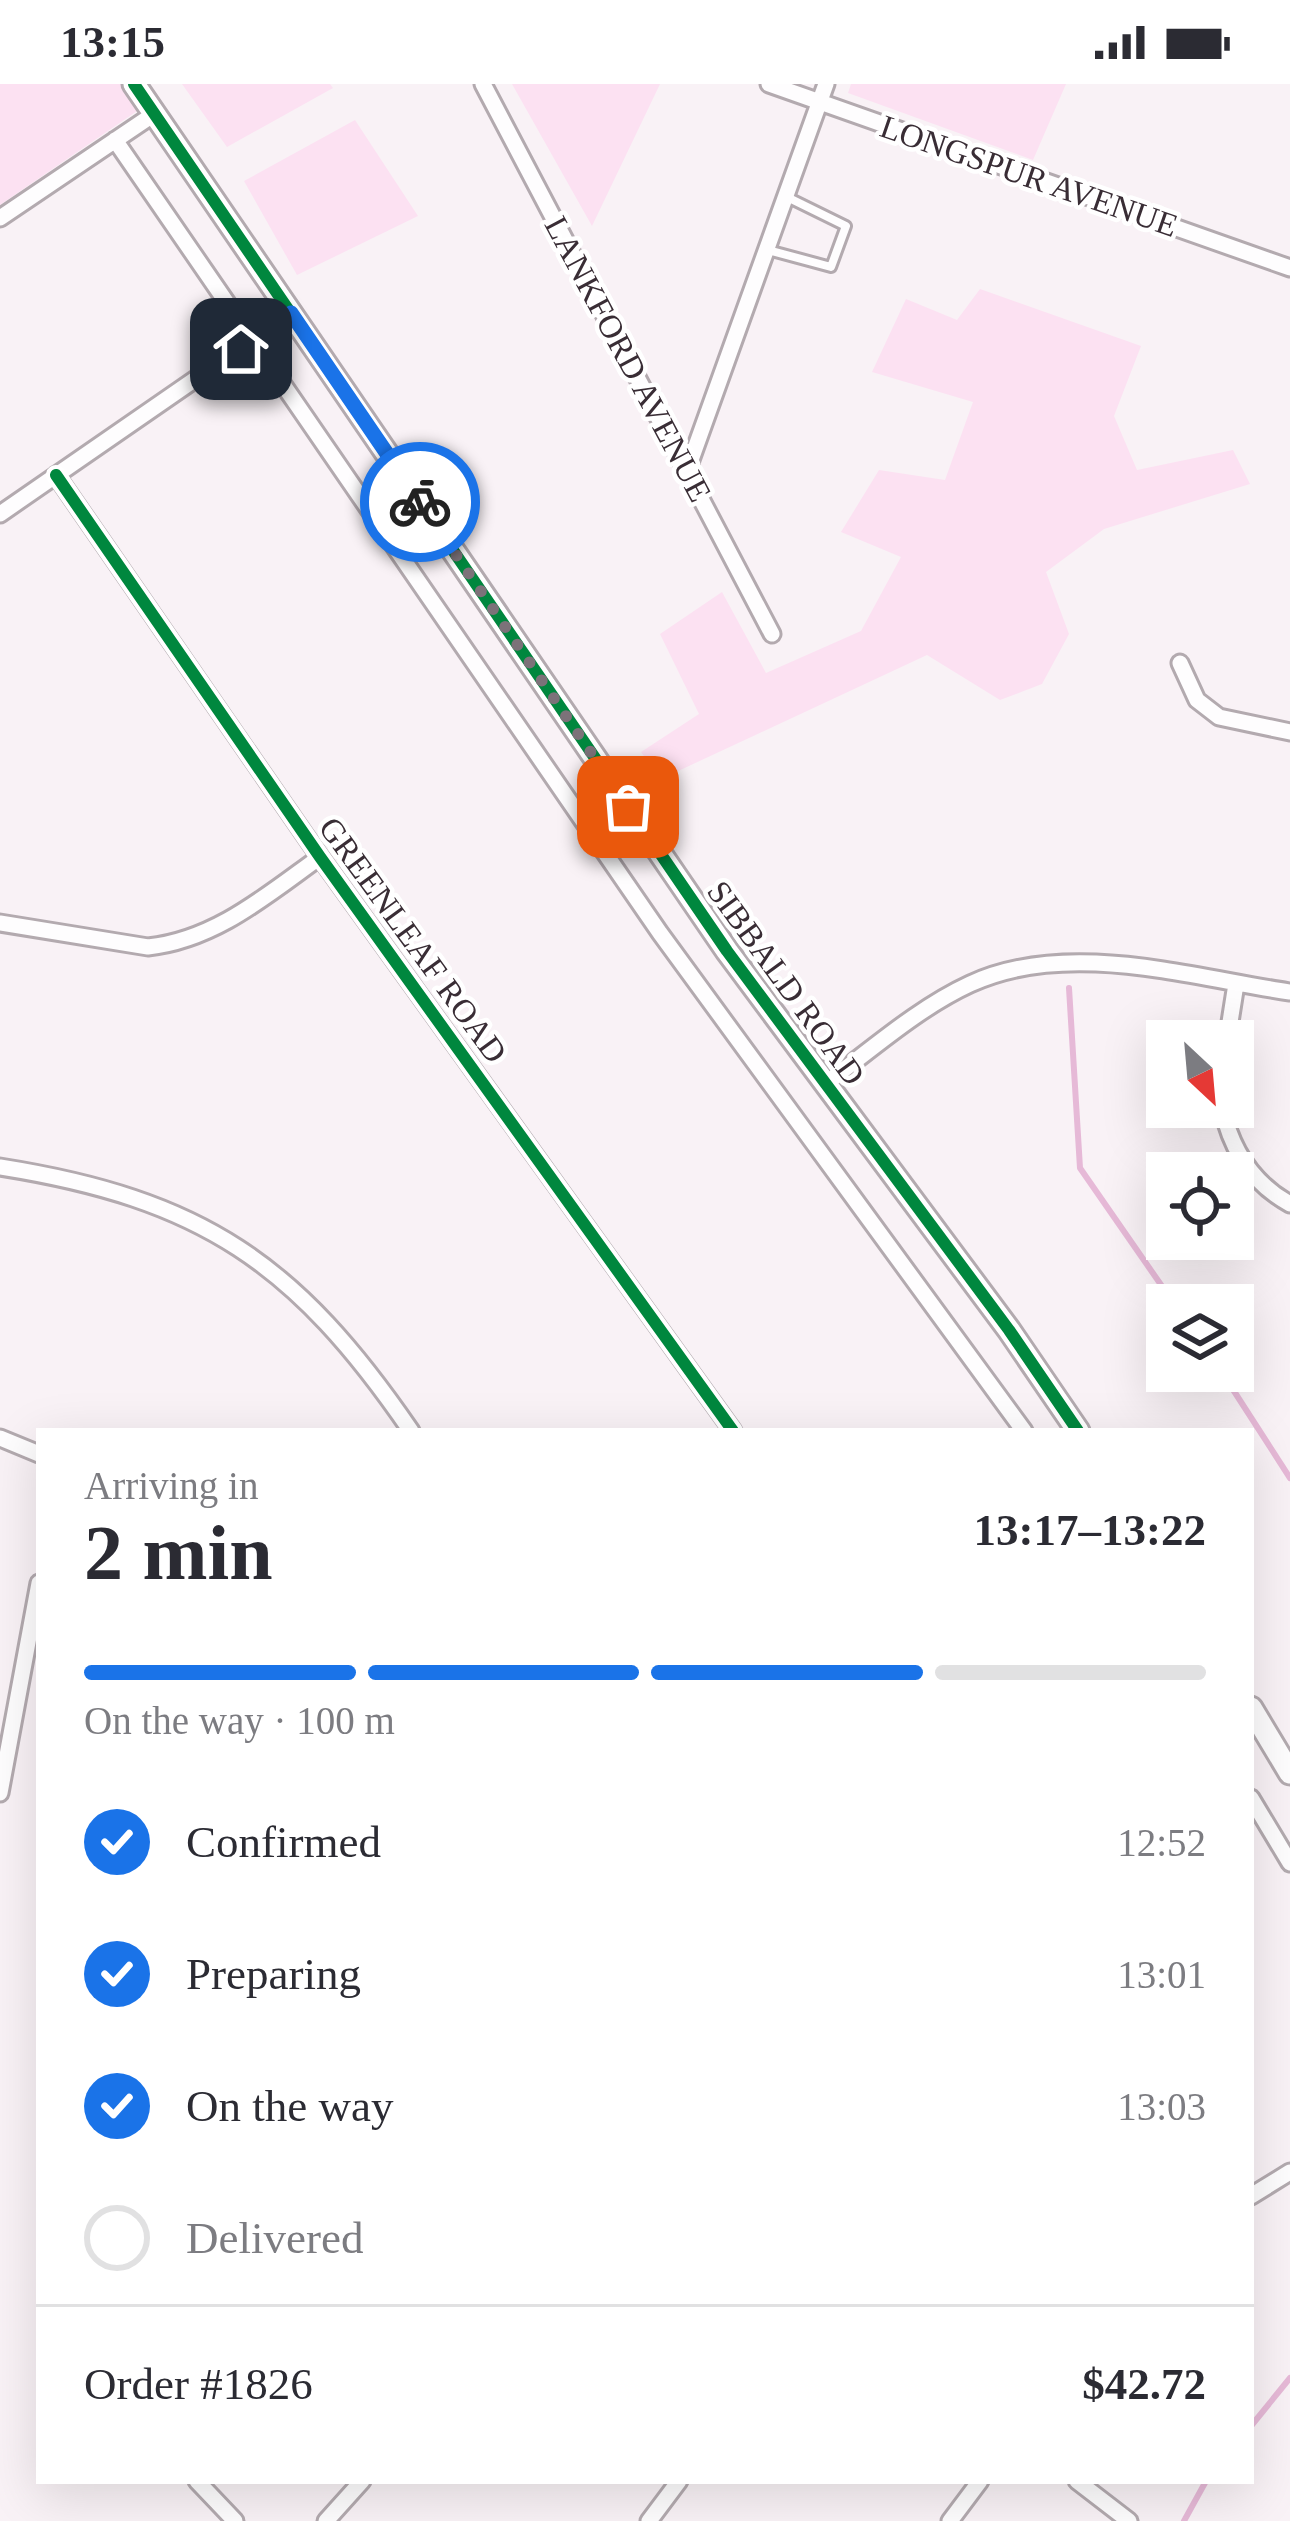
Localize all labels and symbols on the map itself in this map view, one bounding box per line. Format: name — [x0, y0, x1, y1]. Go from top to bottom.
street label: LONGSPUR AVENUE — [876, 108, 1182, 244]
street label: LANKFORD AVENUE — [538, 210, 718, 508]
pin — [190, 298, 292, 400]
courier — [360, 442, 480, 562]
pin — [577, 756, 679, 858]
street label: GREENLEAF ROAD — [312, 810, 514, 1070]
street label: SIBBALD ROAD — [700, 874, 872, 1092]
north arrow — [1146, 1020, 1254, 1128]

